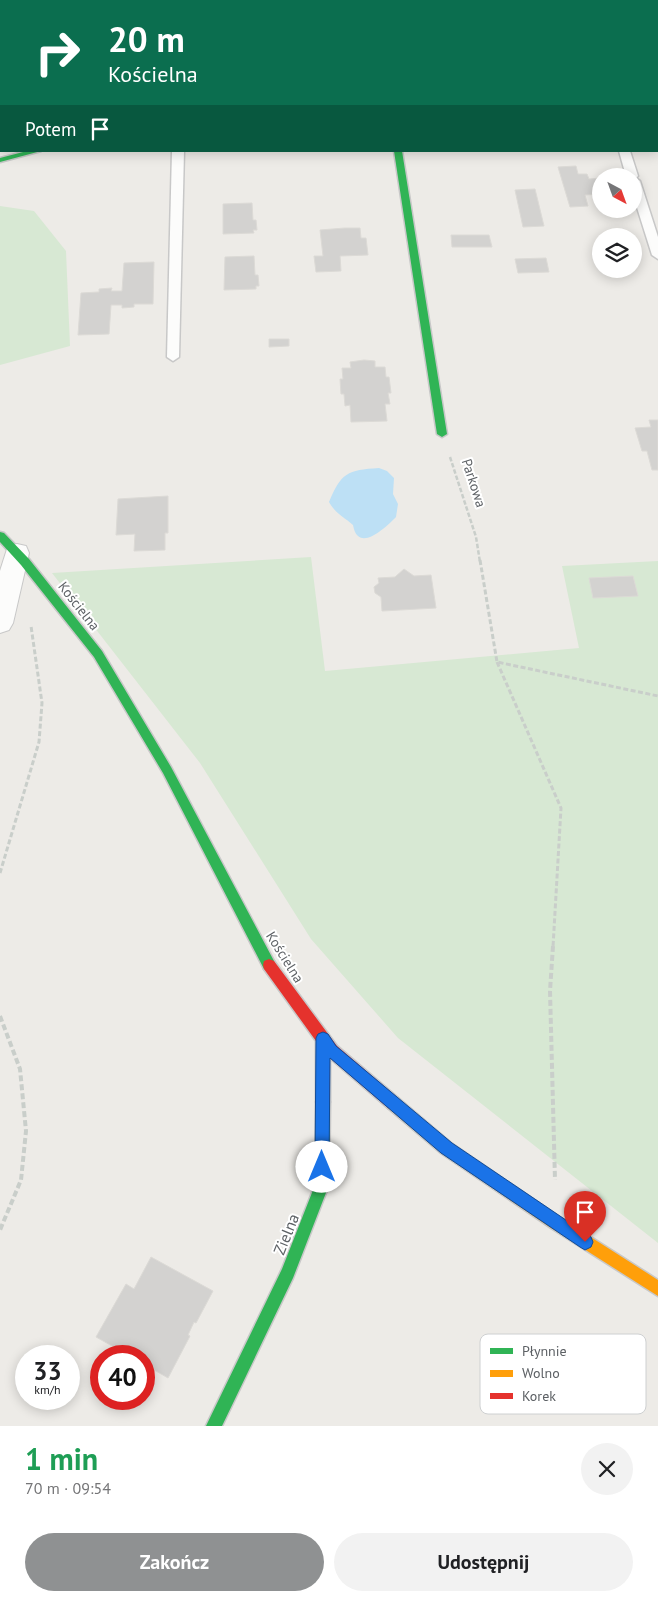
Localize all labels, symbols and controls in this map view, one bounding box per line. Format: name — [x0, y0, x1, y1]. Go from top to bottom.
text: 20 m — [108, 16, 185, 62]
icon: right — [25, 20, 90, 85]
text: Kościelna — [108, 60, 198, 88]
icon: arrive — [86, 115, 114, 143]
text: Potem — [25, 117, 76, 141]
north arrow — [592, 168, 642, 218]
map controls — [592, 168, 642, 278]
button: layers — [592, 228, 642, 278]
street label: Parkowa — [458, 456, 490, 510]
street label: Kościelna — [54, 578, 104, 634]
street label: Kościelna — [262, 928, 308, 986]
position arrow — [295, 1140, 347, 1192]
pin — [564, 1191, 606, 1242]
icon: arrive — [571, 1198, 599, 1226]
street label: Zielna — [269, 1211, 303, 1257]
legend — [480, 1334, 646, 1414]
text: Płynnie — [522, 1342, 567, 1360]
speed limit sign: 40 — [90, 1345, 155, 1410]
text: 33 — [33, 1355, 62, 1387]
text: Wolno — [522, 1364, 560, 1382]
text: km/h — [34, 1382, 61, 1397]
text: Korek — [522, 1387, 556, 1405]
text: 1 min — [25, 1439, 98, 1478]
button: close — [581, 1443, 633, 1495]
text: 70 m · 09:54 — [25, 1478, 111, 1498]
button: Zakończ — [25, 1533, 324, 1591]
button: Udostępnij — [334, 1533, 633, 1591]

